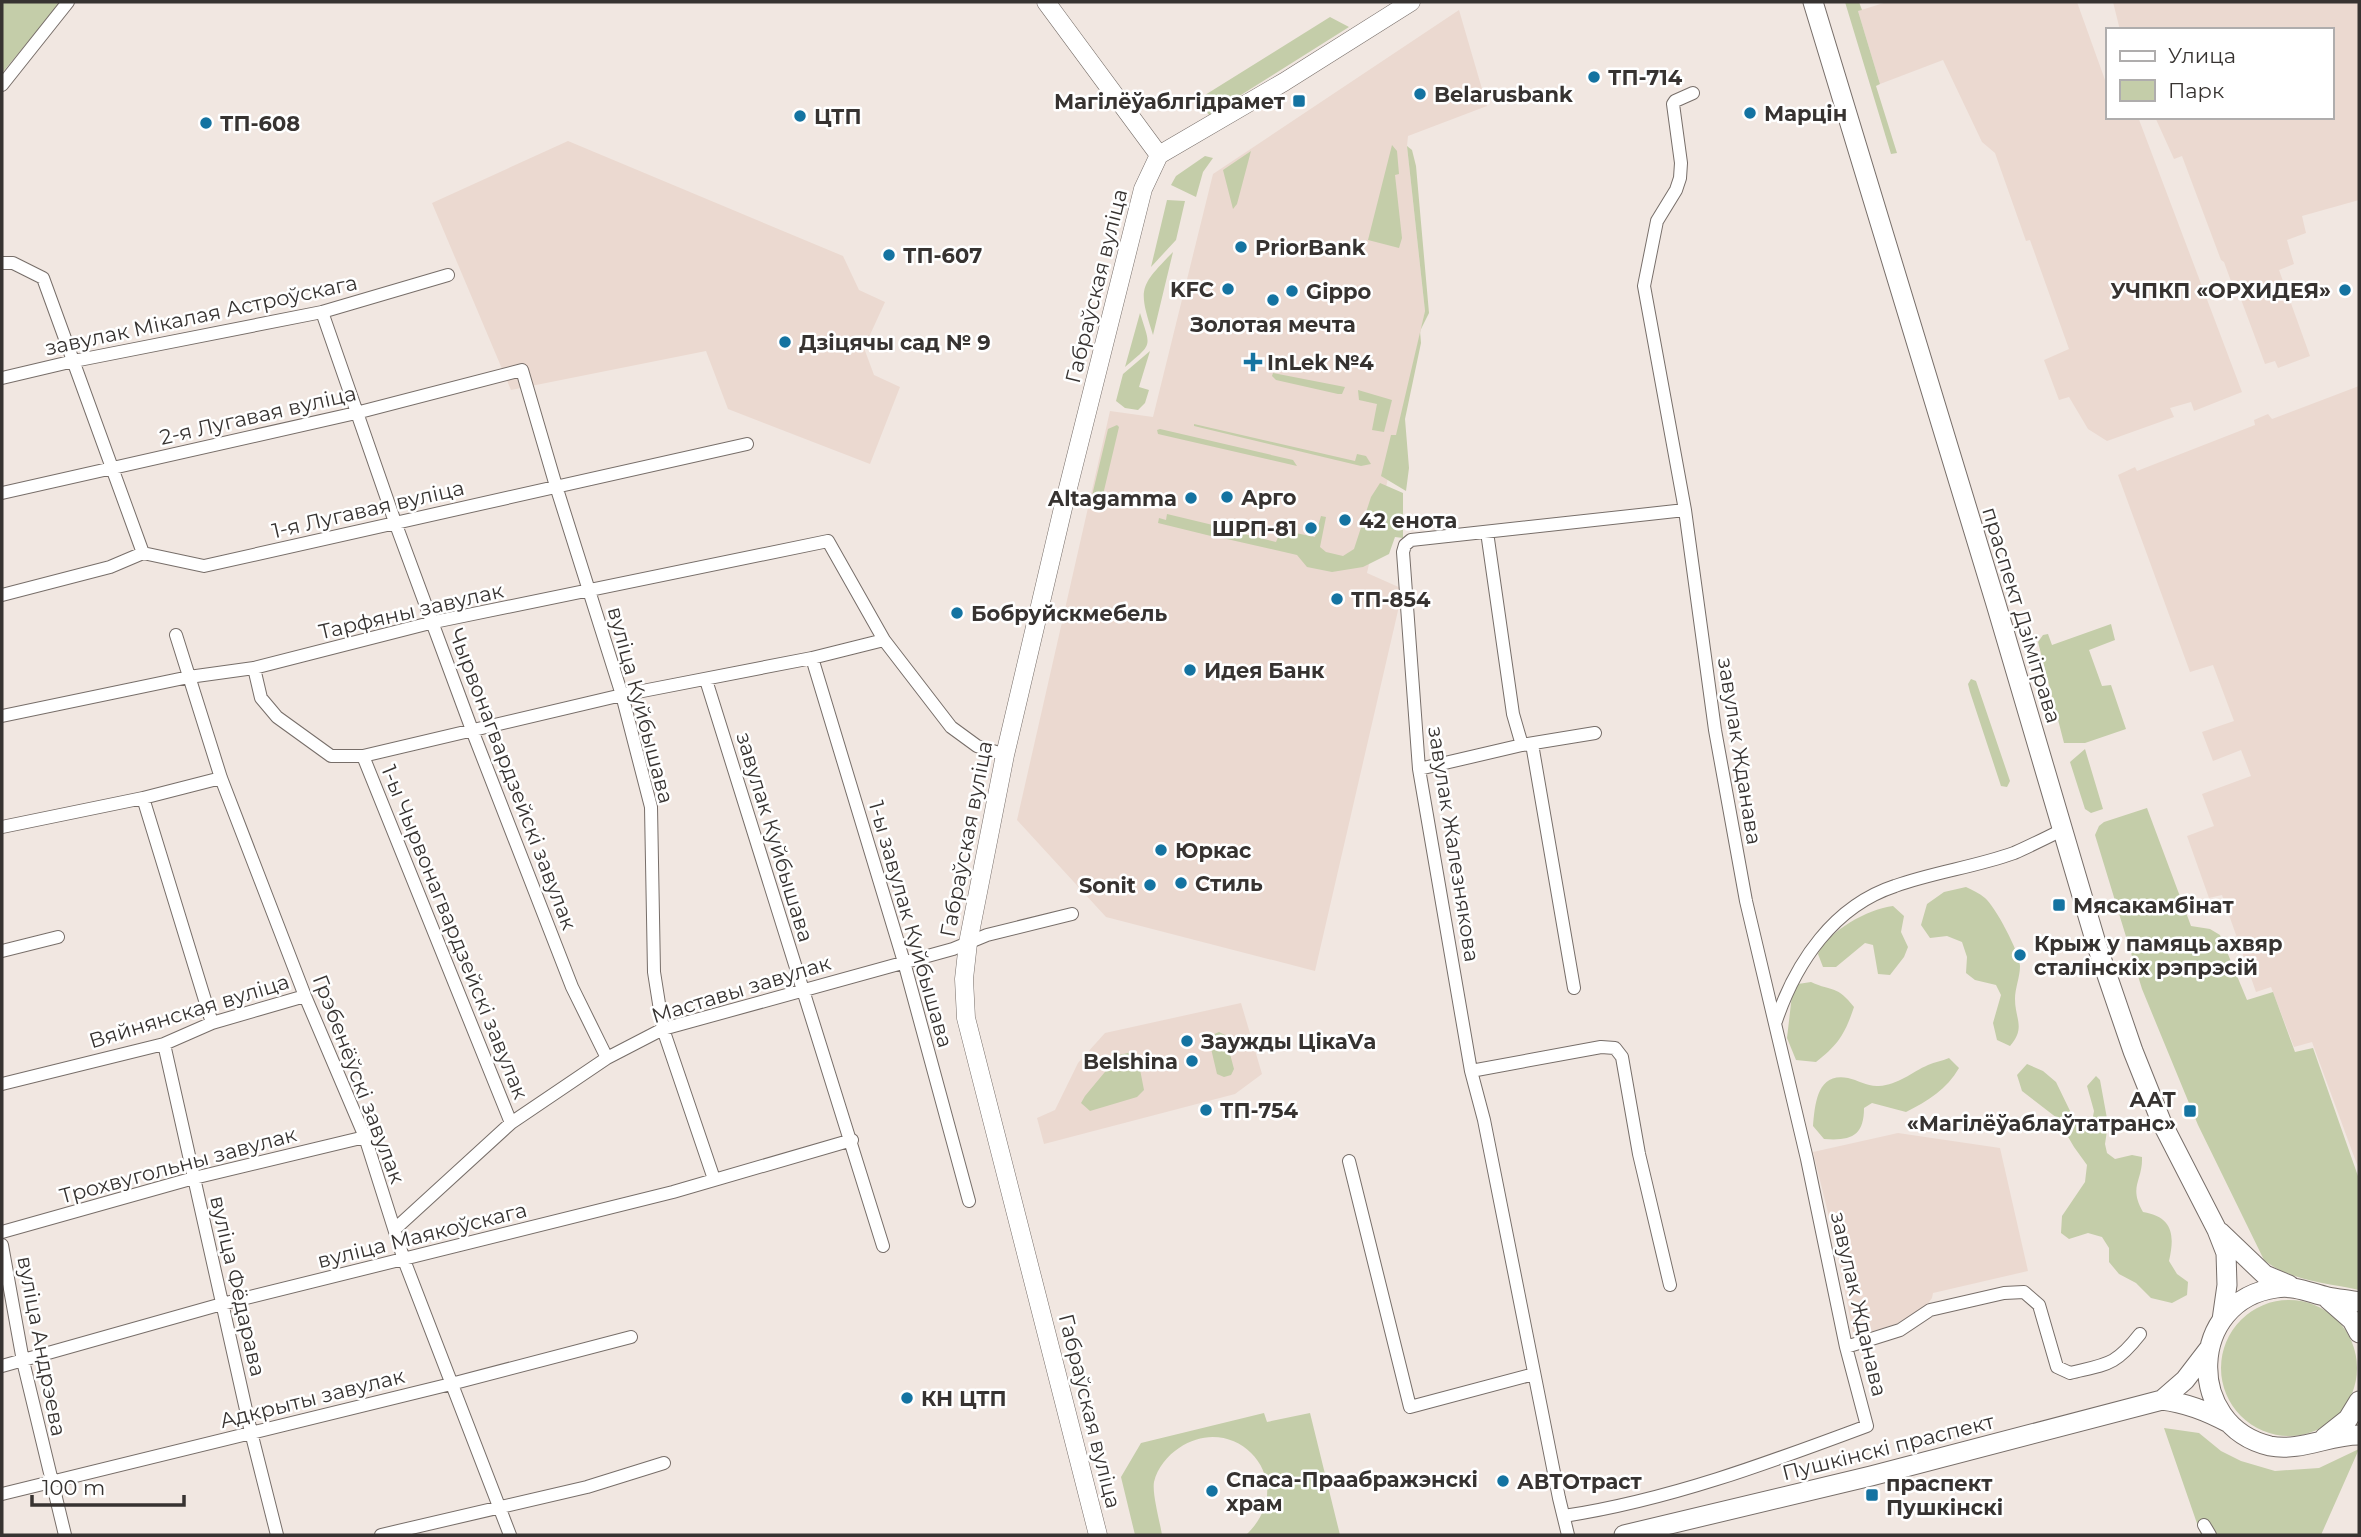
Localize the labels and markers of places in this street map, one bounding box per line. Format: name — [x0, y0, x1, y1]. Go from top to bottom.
place label: ТП-714 — [1608, 65, 1683, 90]
marker: ТП-714 — [1586, 69, 1602, 85]
place label: Belarusbank — [1434, 82, 1573, 107]
marker: Belarusbank — [1412, 86, 1428, 102]
place label: Магілёўаблгідрамет — [1054, 89, 1286, 114]
marker: Магілёўаблгідрамет — [1291, 93, 1307, 109]
place label: Марцін — [1764, 101, 1847, 126]
place label: ЦТП — [814, 104, 861, 129]
marker: Марцін — [1742, 105, 1758, 121]
marker: ЦТП — [792, 108, 808, 124]
place label: ТП-608 — [220, 111, 300, 136]
marker: ТП-608 — [198, 115, 214, 131]
place label: PriorBank — [1255, 235, 1366, 260]
marker: PriorBank — [1233, 239, 1249, 255]
place label: ТП-607 — [903, 243, 982, 268]
marker: ТП-607 — [881, 247, 897, 263]
place label: KFC — [1170, 277, 1214, 302]
place label: УЧПКП «ОРХИДЕЯ» — [2111, 278, 2331, 303]
place label: Gippo — [1306, 279, 1371, 304]
marker: KFC — [1220, 281, 1236, 297]
marker: УЧПКП «ОРХИДЕЯ» — [2337, 282, 2353, 298]
marker: Gippo — [1284, 283, 1300, 299]
marker: Золотая мечта — [1265, 292, 1281, 308]
place label: Золотая мечта — [1189, 312, 1356, 337]
place label: Дзіцячы сад № 9 — [799, 330, 991, 355]
marker: Дзіцячы сад № 9 — [777, 334, 793, 350]
place label: InLek №4 — [1267, 350, 1374, 375]
marker: InLek №4 — [1245, 354, 1261, 370]
place label: Арго — [1241, 485, 1297, 510]
place label: Altagamma — [1047, 486, 1177, 511]
marker: Арго — [1219, 489, 1235, 505]
marker: Altagamma — [1183, 490, 1199, 506]
place label: 42 енота — [1359, 508, 1457, 533]
marker: 42 енота — [1337, 512, 1353, 528]
place label: ШРП-81 — [1212, 516, 1297, 541]
marker: ШРП-81 — [1303, 520, 1319, 536]
place label: ТП-854 — [1351, 587, 1431, 612]
marker: ТП-854 — [1329, 591, 1345, 607]
place label: Бобруйскмебель — [971, 601, 1167, 626]
marker: Бобруйскмебель — [949, 605, 965, 621]
place label: Идея Банк — [1204, 658, 1325, 683]
marker: Идея Банк — [1182, 662, 1198, 678]
place label: Юркас — [1175, 838, 1252, 863]
marker: Юркас — [1153, 842, 1169, 858]
place label: Стиль — [1195, 871, 1263, 896]
place label: Sonit — [1079, 873, 1136, 898]
marker: Стиль — [1173, 875, 1189, 891]
marker: Sonit — [1142, 877, 1158, 893]
place label: Мясакамбінат — [2073, 893, 2234, 918]
marker: Мясакамбінат — [2051, 897, 2067, 913]
place label: Крыж у памяць ахвяр сталінскіх рэпрэсій — [2034, 931, 2283, 980]
marker: Крыж у памяць ахвяр сталінскіх рэпрэсій — [2012, 947, 2028, 963]
place label: Заужды ЦікаVа — [1200, 1029, 1376, 1054]
marker: Заужды ЦікаVа — [1179, 1033, 1195, 1049]
place label: Belshina — [1083, 1049, 1178, 1074]
marker: Belshina — [1184, 1053, 1200, 1069]
place label: ААТ «Магілёўаблаўтатранс» — [1907, 1087, 2177, 1136]
place label: ТП-754 — [1220, 1098, 1298, 1123]
marker: ТП-754 — [1198, 1102, 1214, 1118]
marker: ААТ «Магілёўаблаўтатранс» — [2182, 1103, 2198, 1119]
place label: КН ЦТП — [921, 1386, 1007, 1411]
marker: КН ЦТП — [899, 1390, 915, 1406]
place label: Спаса-Праабражэнскі храм — [1226, 1467, 1478, 1516]
place label: АВТОтраст — [1517, 1469, 1643, 1494]
place label: праспект Пушкінскі — [1886, 1471, 2003, 1520]
marker: АВТОтраст — [1495, 1473, 1511, 1489]
marker: Спаса-Праабражэнскі храм — [1204, 1483, 1220, 1499]
marker: праспект Пушкінскі — [1864, 1487, 1880, 1503]

